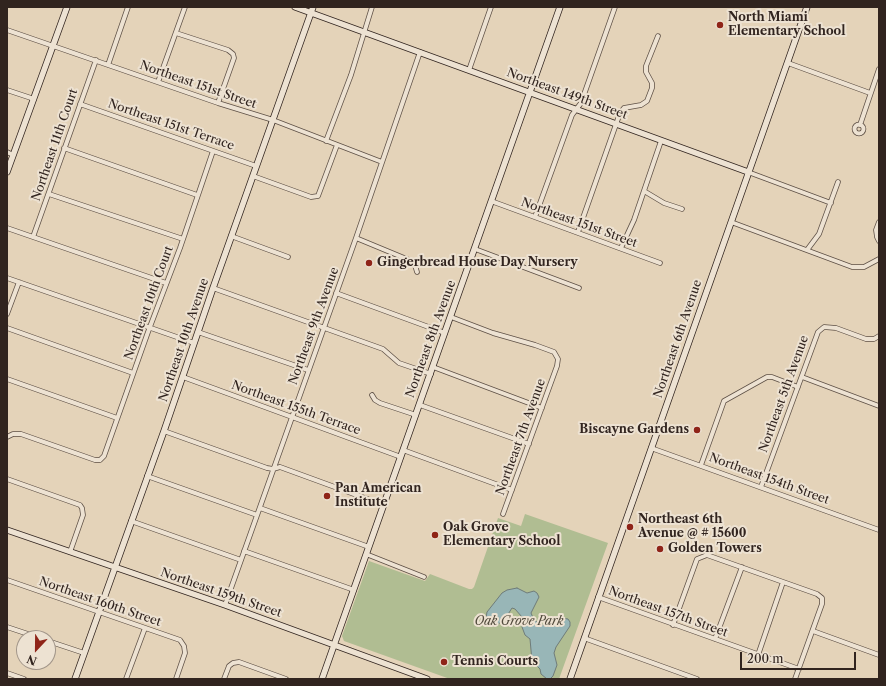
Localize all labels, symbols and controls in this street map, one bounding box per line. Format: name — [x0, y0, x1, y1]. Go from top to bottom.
place label: North Miami Elementary School — [728, 11, 845, 39]
marker: North Miami Elementary School — [715, 20, 725, 30]
street label: Northeast 151st Street — [138, 58, 258, 112]
street label: Northeast 149th Street — [505, 65, 629, 123]
street label: Northeast 11th Court — [29, 87, 81, 203]
street label: Northeast 151st Terrace — [106, 97, 236, 153]
street label: Northeast 151st Street — [519, 195, 639, 251]
street label: Northeast 10th Court — [122, 244, 176, 362]
place label: Gingerbread House Day Nursery — [377, 256, 578, 270]
marker: Gingerbread House Day Nursery — [364, 258, 374, 268]
street label: Northeast 9th Avenue — [286, 265, 342, 387]
street label: Northeast 10th Avenue — [156, 276, 212, 404]
street label: Northeast 8th Avenue — [403, 278, 459, 400]
street label: Northeast 6th Avenue — [651, 278, 705, 400]
street label: Northeast 5th Avenue — [756, 333, 812, 455]
street label: Northeast 7th Avenue — [493, 377, 549, 497]
street label: Northeast 155th Terrace — [229, 378, 363, 438]
place label: Biscayne Gardens — [579, 423, 689, 437]
marker: Biscayne Gardens — [692, 425, 702, 435]
street label: Northeast 154th Street — [707, 451, 831, 507]
place label: Pan American Institute — [335, 482, 422, 510]
marker: Pan American Institute — [322, 491, 332, 501]
place label: Northeast 6th Avenue @ # 15600 — [638, 513, 746, 541]
place label: Oak Grove Elementary School — [443, 521, 560, 549]
marker: Northeast 6th Avenue @ # 15600 — [625, 522, 635, 532]
marker: Oak Grove Elementary School — [430, 530, 440, 540]
place label: Golden Towers — [668, 542, 762, 556]
marker: Golden Towers — [655, 544, 665, 554]
street label: Northeast 159th Street — [159, 566, 283, 620]
street label: Northeast 160th Street — [37, 574, 163, 630]
street label: Northeast 157th Street — [606, 584, 730, 640]
park label: Oak Grove Park — [475, 615, 563, 629]
north arrow — [16, 630, 56, 670]
scale bar — [742, 644, 858, 670]
text: 200 m — [747, 651, 784, 666]
text: N — [25, 652, 39, 668]
place label: Tennis Courts — [452, 655, 538, 669]
marker: Tennis Courts — [439, 657, 449, 667]

